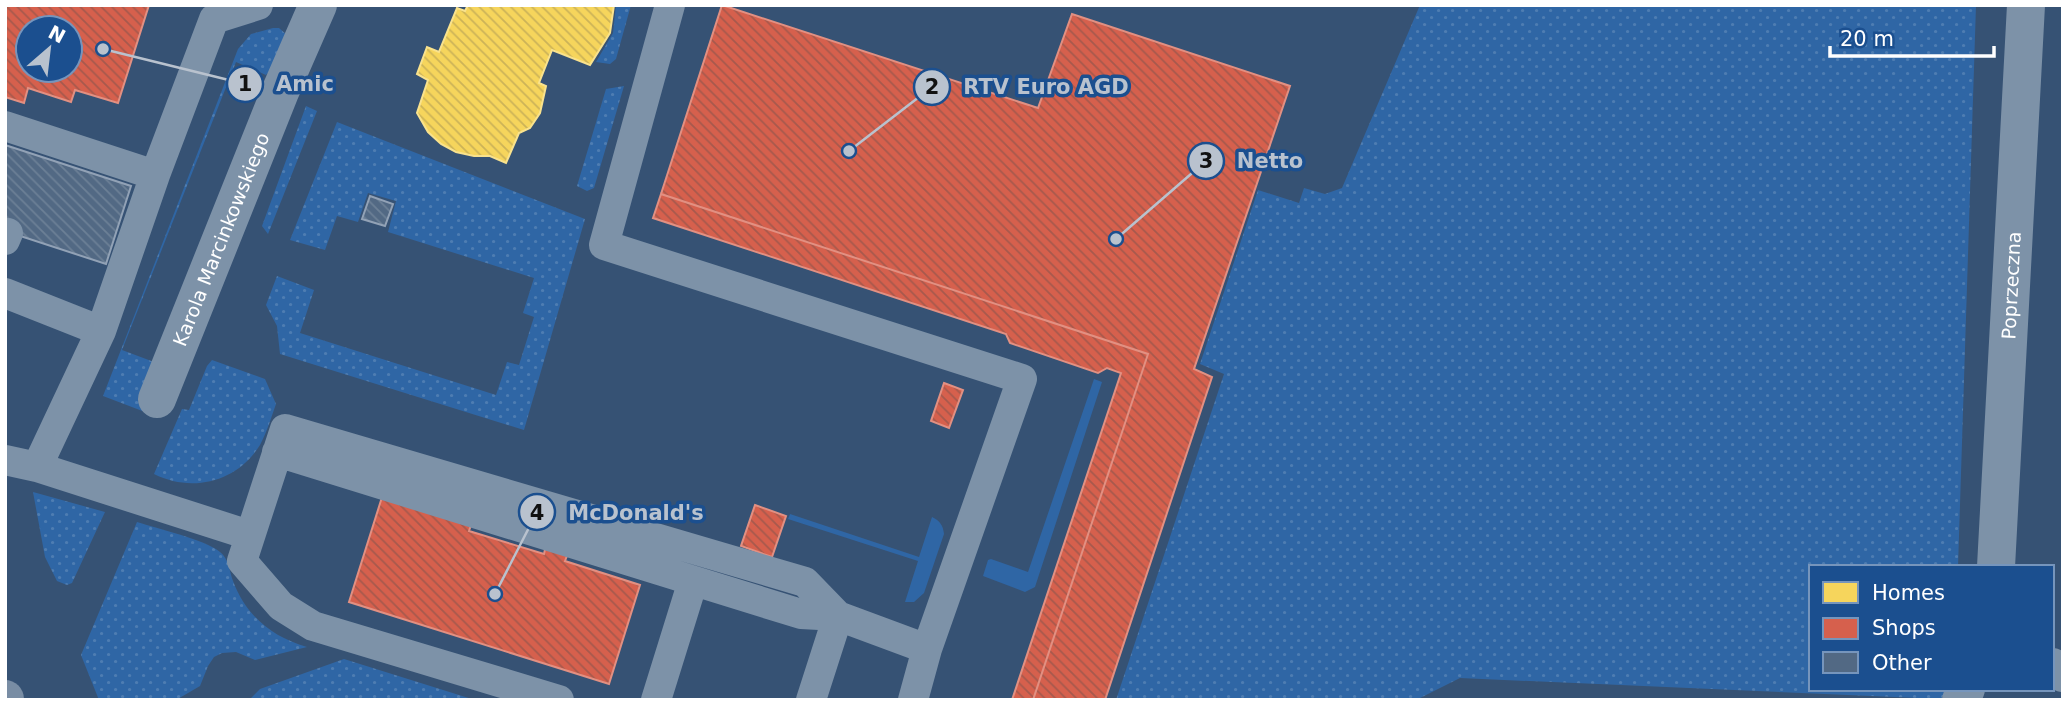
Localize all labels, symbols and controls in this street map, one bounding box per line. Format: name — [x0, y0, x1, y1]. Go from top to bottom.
north arrow — [14, 14, 84, 84]
scale bar — [1830, 14, 1994, 58]
text: N — [45, 21, 69, 47]
text: 20 m — [1840, 27, 1894, 51]
callout: Amic — [227, 63, 348, 105]
callout: RTV Euro AGD — [914, 66, 1143, 108]
text: 1 — [238, 72, 252, 96]
text: Amic — [276, 72, 334, 96]
text: 2 — [925, 75, 939, 99]
text: RTV Euro AGD — [963, 75, 1129, 99]
street label: Karola Marcinkowskiego — [168, 129, 274, 349]
callout: Netto — [1188, 140, 1318, 182]
text: 3 — [1199, 149, 1213, 173]
text: Netto — [1237, 149, 1303, 173]
street label: Poprzeczna — [1997, 231, 2025, 340]
callout: McDonald's — [519, 491, 718, 533]
text: 4 — [530, 501, 544, 525]
text: McDonald's — [568, 501, 704, 525]
legend — [1809, 565, 2054, 691]
text: Homes — [1872, 581, 1945, 605]
text: Shops — [1872, 616, 1936, 640]
text: Other — [1872, 651, 1932, 675]

